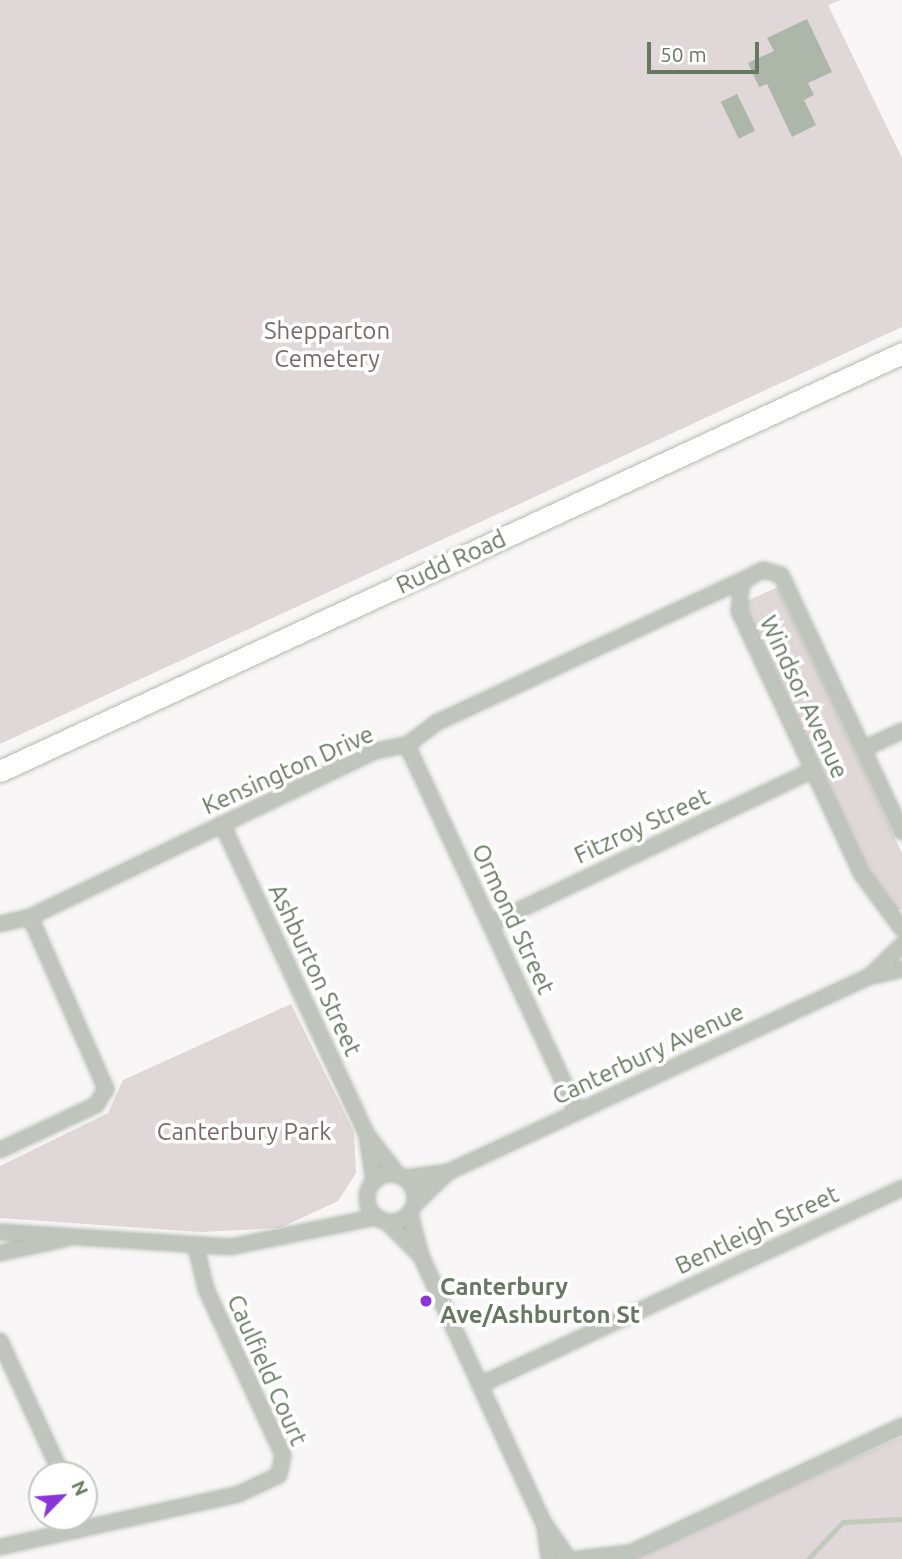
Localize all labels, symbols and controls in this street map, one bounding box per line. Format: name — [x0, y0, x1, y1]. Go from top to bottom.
scale bar — [650, 28, 762, 72]
text: 50 m — [660, 42, 707, 66]
park label: Shepparton Cemetery — [264, 317, 390, 373]
street label: Rudd Road — [392, 524, 510, 600]
street label: Windsor Avenue — [754, 611, 854, 783]
street label: Kensington Drive — [198, 719, 378, 821]
street label: Fitzroy Street — [570, 782, 714, 870]
street label: Ormond Street — [466, 839, 560, 999]
street label: Ashburton Street — [263, 879, 367, 1061]
street label: Canterbury Avenue — [548, 997, 748, 1111]
park label: Canterbury Park — [157, 1118, 331, 1146]
street label: Bentleigh Street — [671, 1180, 843, 1280]
place label: Canterbury Ave/Ashburton St — [440, 1273, 640, 1329]
street label: Caulfield Court — [221, 1290, 313, 1450]
marker: Canterbury Ave/Ashburton St — [418, 1293, 434, 1309]
north arrow — [28, 1461, 98, 1531]
text: N — [67, 1477, 93, 1499]

